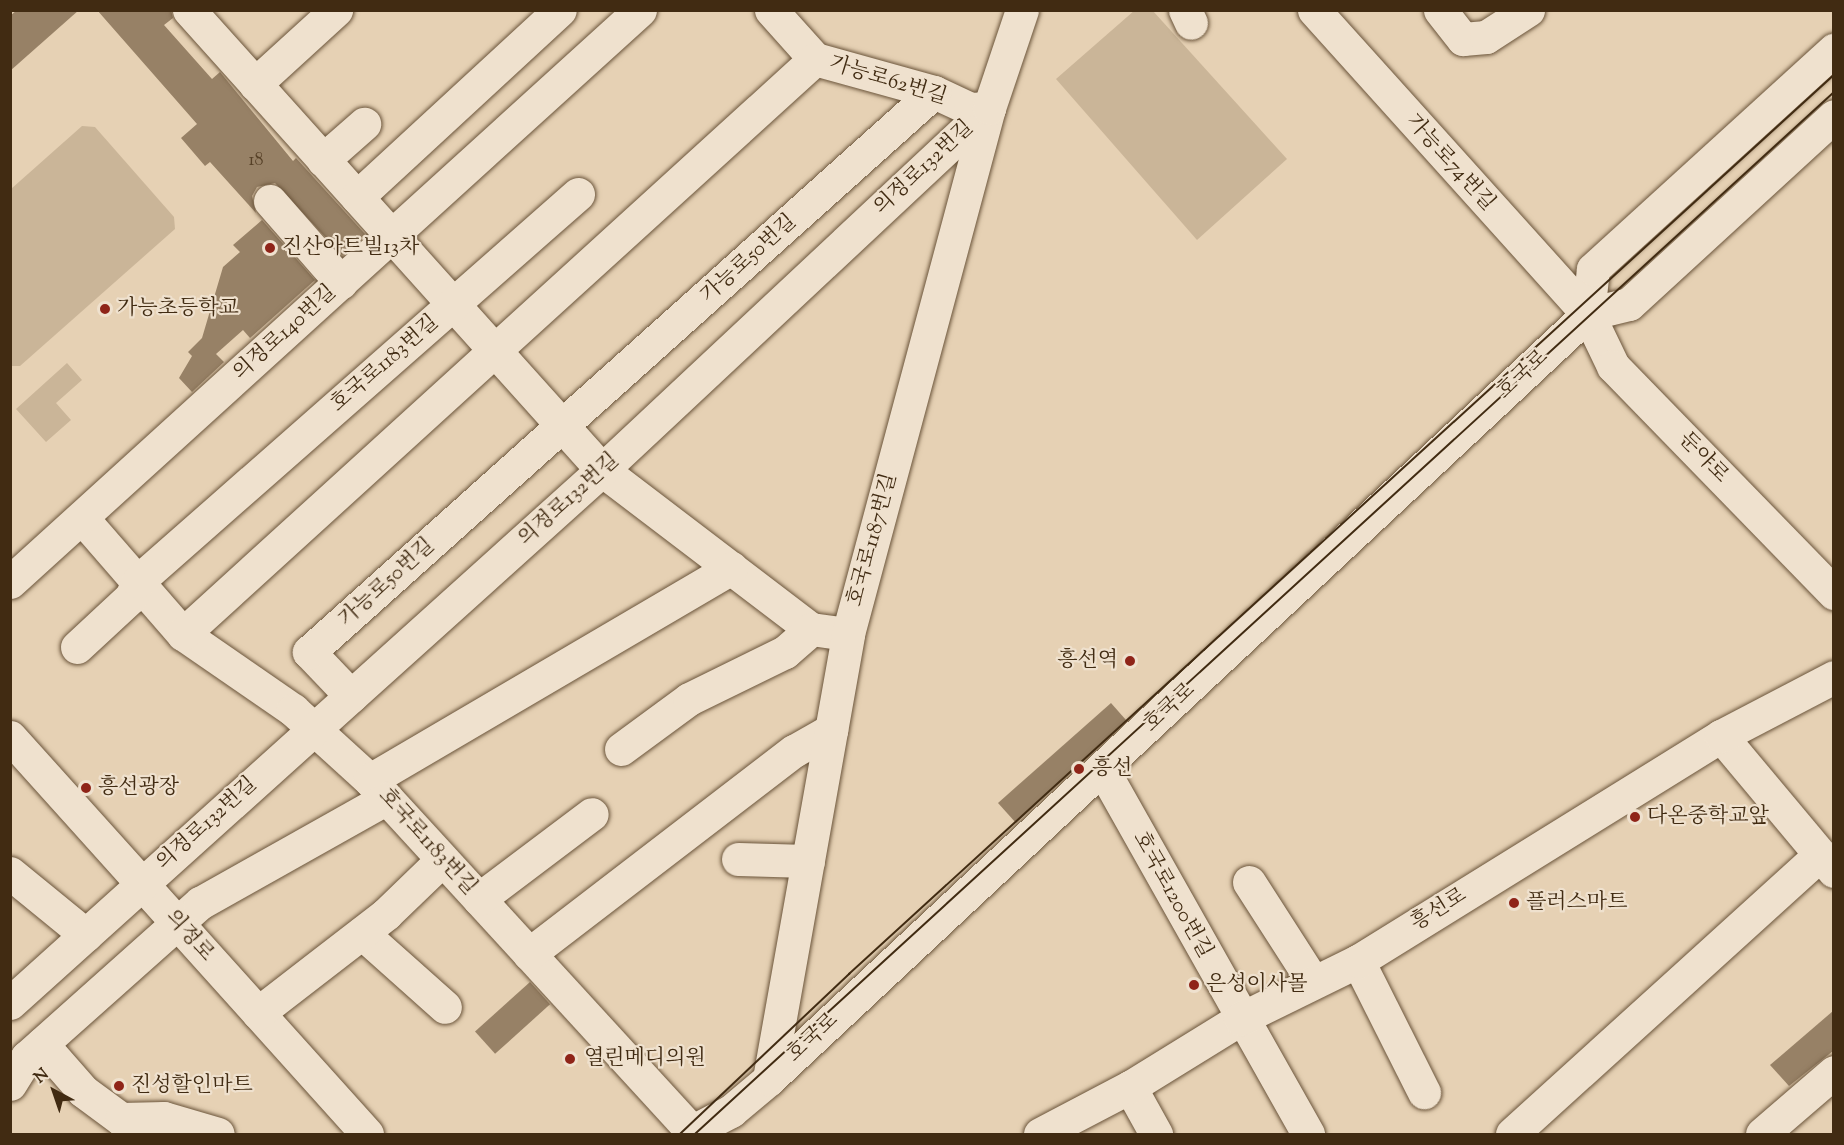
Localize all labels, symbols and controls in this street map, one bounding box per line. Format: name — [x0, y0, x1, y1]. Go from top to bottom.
street label: 가능로62번길 — [826, 51, 950, 111]
street label: 가능로74번길 — [1400, 110, 1500, 216]
street label: 의정로132번길 — [869, 116, 979, 220]
house number: 18 — [248, 150, 264, 172]
street label: 가능로50번길 — [696, 210, 802, 308]
place label: 진산아트빌13차 — [282, 235, 419, 261]
marker: 진산아트빌13차 — [263, 241, 277, 255]
street label: 의정로140번길 — [228, 280, 342, 386]
place label: 가능초등학교 — [117, 296, 239, 322]
marker: 가능초등학교 — [98, 302, 112, 316]
street label: 호국로1183번길 — [326, 310, 444, 418]
street label: 호국로 — [1492, 345, 1554, 405]
street label: 둔야로 — [1673, 427, 1733, 489]
street label: 의정로132번길 — [513, 448, 625, 552]
street label: 호국로1187번길 — [843, 471, 903, 609]
street label: 가능로50번길 — [334, 534, 440, 632]
place label: 흥선역 — [1057, 648, 1118, 674]
marker: 흥선역 — [1123, 654, 1137, 668]
street label: 호국로 — [1139, 678, 1201, 738]
place label: 흥선 — [1092, 756, 1133, 782]
marker: 흥선 — [1070, 760, 1088, 778]
street label: 의정로132번길 — [151, 772, 263, 876]
place label: 흥선광장 — [98, 775, 179, 801]
marker: 흥선광장 — [79, 781, 93, 795]
street label: 호국로1183번길 — [373, 784, 481, 900]
place label: 다온중학교앞 — [1647, 804, 1769, 830]
marker: 다온중학교앞 — [1628, 810, 1642, 824]
street label: 호국로1200번길 — [1127, 827, 1217, 963]
street label: 흥선로 — [1407, 883, 1471, 937]
place label: 플러스마트 — [1526, 890, 1627, 916]
marker: 플러스마트 — [1507, 896, 1521, 910]
street label: 의정로 — [159, 905, 219, 967]
place label: 은성이사몰 — [1206, 972, 1307, 998]
marker: 은성이사몰 — [1187, 978, 1201, 992]
street label: 호국로 — [782, 1008, 844, 1068]
place label: 열린메디의원 — [584, 1046, 706, 1072]
marker: 열린메디의원 — [561, 1050, 579, 1068]
north arrow — [24, 1061, 84, 1121]
text: N — [30, 1064, 54, 1090]
place label: 진성할인마트 — [131, 1073, 253, 1099]
marker: 진성할인마트 — [112, 1079, 126, 1093]

